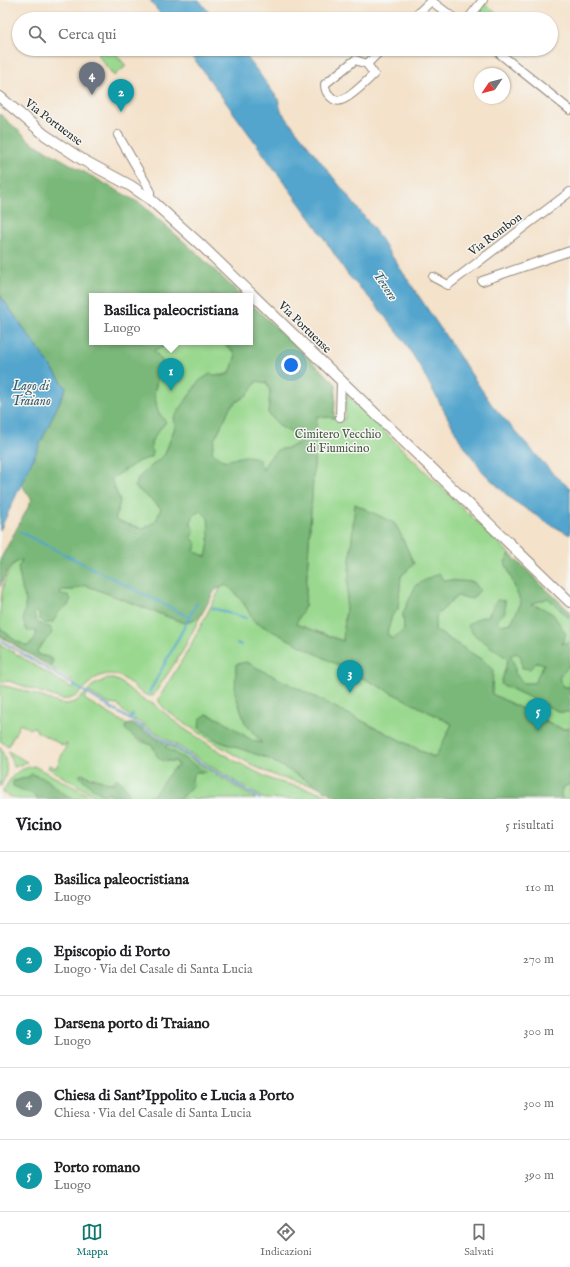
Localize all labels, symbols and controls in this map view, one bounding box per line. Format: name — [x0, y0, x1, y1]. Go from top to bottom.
search box — [12, 12, 558, 56]
icon: search — [26, 23, 48, 45]
text: Cerca qui — [58, 25, 117, 44]
pin: 4 — [79, 62, 105, 95]
north arrow — [474, 68, 510, 104]
pin: 2 — [108, 79, 134, 112]
street label: Via Portuense — [21, 95, 86, 149]
street label: Via Rombon — [465, 209, 525, 260]
water label: Tevere — [369, 268, 401, 305]
popup — [89, 293, 253, 345]
street label: Via Portuense — [274, 298, 335, 357]
text: Basilica paleocristiana — [104, 301, 238, 320]
text: Luogo — [104, 320, 141, 337]
your location — [281, 355, 301, 375]
pin: 1 — [158, 358, 184, 391]
water label: Lago di Traiano — [11, 378, 51, 410]
park label: Cimitero Vecchio di Fiumicino — [295, 427, 382, 456]
pin: 3 — [337, 660, 363, 693]
pin: 5 — [525, 698, 551, 731]
text: Vicino — [16, 815, 62, 836]
text: 5 risultati — [505, 817, 554, 834]
text: Basilica paleocristiana — [54, 870, 189, 889]
text: 1 — [27, 879, 31, 896]
text: 110 m — [525, 879, 554, 896]
text: Luogo — [54, 889, 91, 906]
text: Episcopio di Porto — [54, 942, 170, 961]
text: 2 — [26, 951, 32, 968]
text: 270 m — [523, 951, 554, 968]
text: Luogo · Via del Casale di Santa Lucia — [54, 961, 253, 978]
text: Darsena porto di Traiano — [54, 1014, 210, 1033]
text: 3 — [27, 1023, 31, 1040]
text: 300 m — [523, 1023, 554, 1040]
text: Luogo — [54, 1033, 91, 1050]
text: Chiesa di Sant'Ippolito e Lucia a Porto — [54, 1086, 294, 1105]
text: 4 — [26, 1095, 32, 1112]
text: 300 m — [523, 1095, 554, 1112]
text: Chiesa · Via del Casale di Santa Lucia — [54, 1105, 251, 1122]
text: Porto romano — [54, 1158, 140, 1177]
text: 5 — [27, 1167, 31, 1184]
text: 390 m — [524, 1167, 554, 1184]
text: Luogo — [54, 1177, 91, 1194]
tab: Mappa — [76, 1221, 108, 1259]
tab: Indicazioni — [260, 1221, 312, 1259]
tab: Salvati — [464, 1221, 494, 1259]

